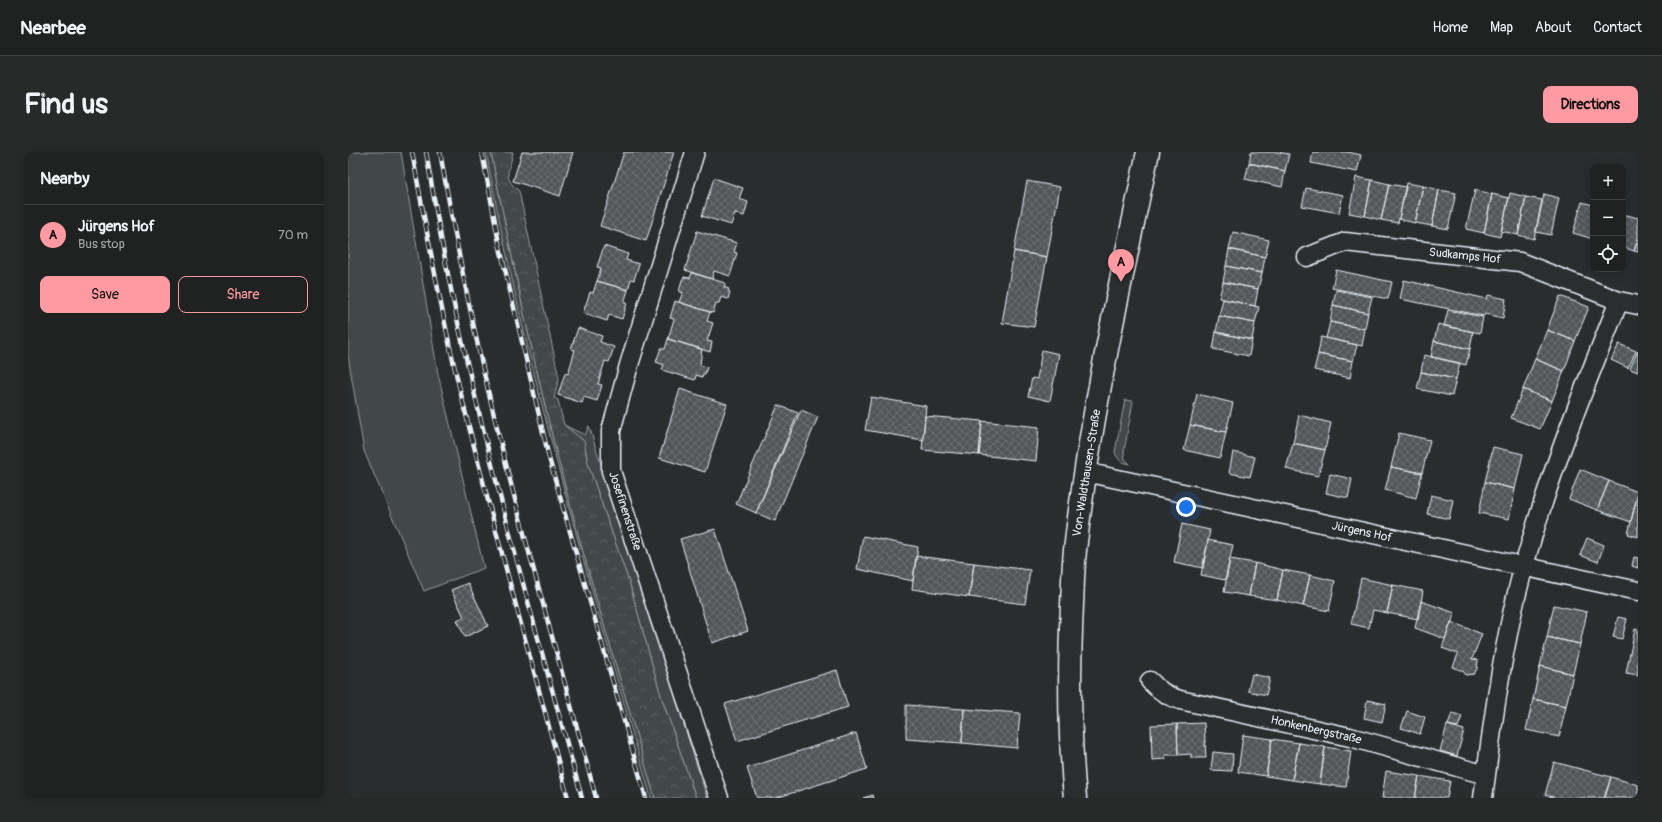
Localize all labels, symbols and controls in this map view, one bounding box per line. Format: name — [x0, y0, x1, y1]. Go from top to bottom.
text: Nearbee — [20, 16, 86, 40]
text: Home — [1433, 19, 1468, 36]
text: Map — [1490, 19, 1513, 36]
text: About — [1535, 19, 1571, 36]
text: Contact — [1593, 19, 1642, 36]
button: Directions — [1543, 86, 1638, 123]
text: Find us — [24, 87, 108, 122]
map controls — [1590, 164, 1626, 272]
button: + — [1590, 164, 1626, 200]
text: Nearby — [40, 168, 89, 189]
button: − — [1590, 200, 1626, 236]
text: Jürgens Hof — [78, 217, 155, 236]
text: A — [49, 227, 57, 243]
text: 70 m — [278, 227, 308, 243]
text: Bus stop — [78, 236, 125, 252]
button: locate — [1590, 236, 1626, 272]
street label: Sudkamps Hof — [1428, 245, 1502, 267]
pin: A — [1108, 249, 1134, 282]
button: Save — [40, 276, 170, 313]
button: Share — [178, 276, 308, 313]
street label: Von-Waldthausen-Straße — [1070, 408, 1105, 538]
street label: Josefinenstraße — [605, 470, 645, 552]
your location — [1176, 497, 1196, 517]
street label: Jürgens Hof — [1330, 518, 1394, 546]
street label: Honkenbergstraße — [1269, 712, 1363, 748]

